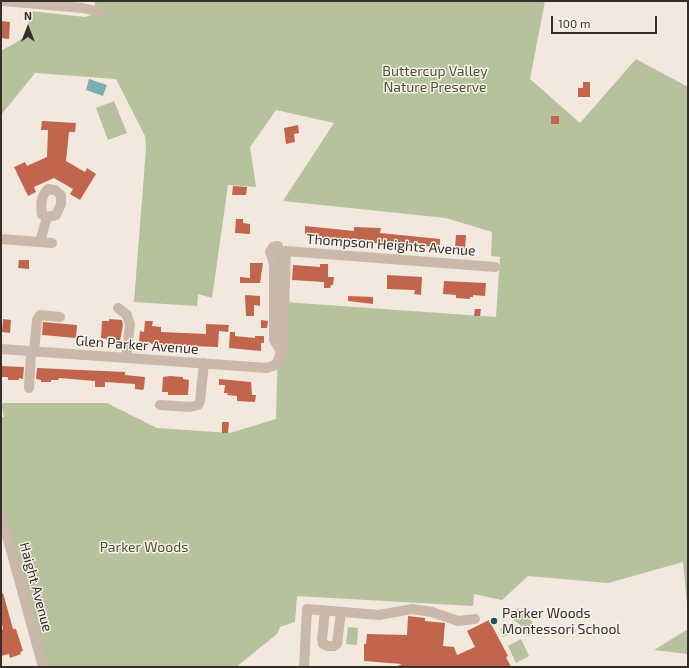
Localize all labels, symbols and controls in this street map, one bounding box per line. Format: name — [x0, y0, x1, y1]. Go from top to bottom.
north arrow — [8, 8, 48, 48]
scale bar — [553, 8, 659, 34]
text: N — [24, 9, 32, 22]
text: 100 m — [558, 16, 590, 30]
park label: Buttercup Valley Nature Preserve — [382, 63, 488, 96]
street label: Thompson Heights Avenue — [306, 231, 476, 259]
street label: Glen Parker Avenue — [75, 332, 199, 358]
park label: Parker Woods — [100, 539, 188, 555]
street label: Haight Avenue — [16, 540, 56, 634]
place label: Parker Woods Montessori School — [502, 605, 620, 638]
marker: Parker Woods Montessori School — [489, 616, 499, 626]

